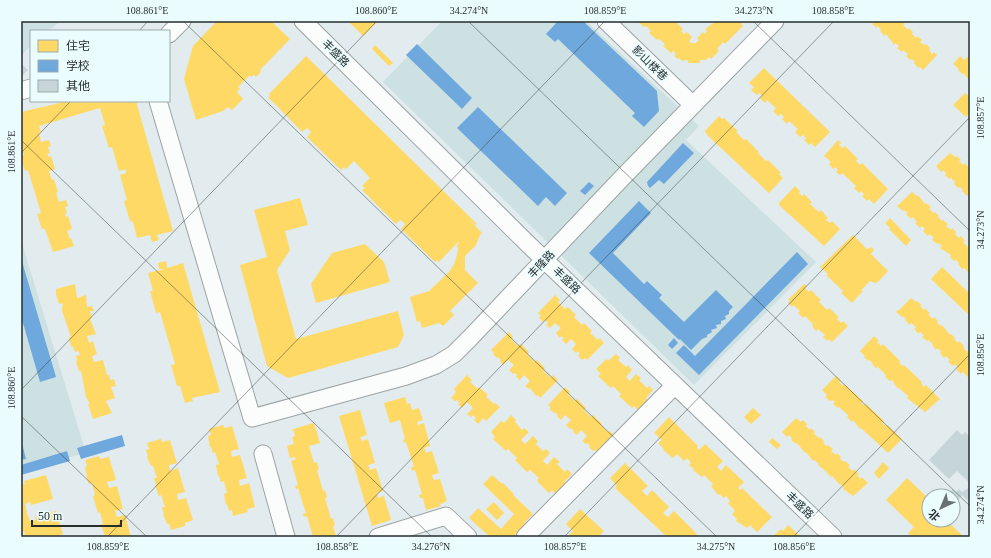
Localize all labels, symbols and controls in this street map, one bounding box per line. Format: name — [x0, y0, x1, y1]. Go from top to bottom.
text: 108.861°E — [126, 5, 168, 16]
text: 108.860°E — [355, 5, 397, 16]
text: 34.274°N — [450, 5, 488, 16]
text: 108.859°E — [584, 5, 626, 16]
text: 34.273°N — [735, 5, 773, 16]
text: 108.858°E — [812, 5, 854, 16]
legend — [30, 30, 170, 102]
street label: 丰盛路 — [320, 37, 352, 69]
text: 住宅 — [66, 39, 90, 53]
street label: 影山楼巷 — [630, 43, 670, 83]
text: 学校 — [66, 59, 90, 73]
text: 其他 — [66, 79, 90, 93]
text: 108.857°E — [975, 97, 986, 139]
text: 108.861°E — [6, 131, 17, 173]
text: 34.273°N — [975, 211, 986, 249]
street label: 丰隆路 — [525, 248, 557, 280]
street label: 丰盛路 — [551, 264, 583, 296]
text: 108.856°E — [975, 334, 986, 376]
text: 108.860°E — [6, 367, 17, 409]
text: 34.274°N — [975, 486, 986, 524]
north arrow — [921, 488, 961, 528]
street label: 丰盛路 — [784, 489, 816, 521]
scale bar — [32, 502, 121, 528]
text: 北 — [926, 507, 942, 523]
text: 50 m — [38, 509, 63, 523]
text: 108.859°E — [87, 541, 129, 552]
text: 108.858°E — [316, 541, 358, 552]
text: 34.276°N — [412, 541, 450, 552]
text: 108.857°E — [544, 541, 586, 552]
text: 34.275°N — [697, 541, 735, 552]
text: 108.856°E — [773, 541, 815, 552]

